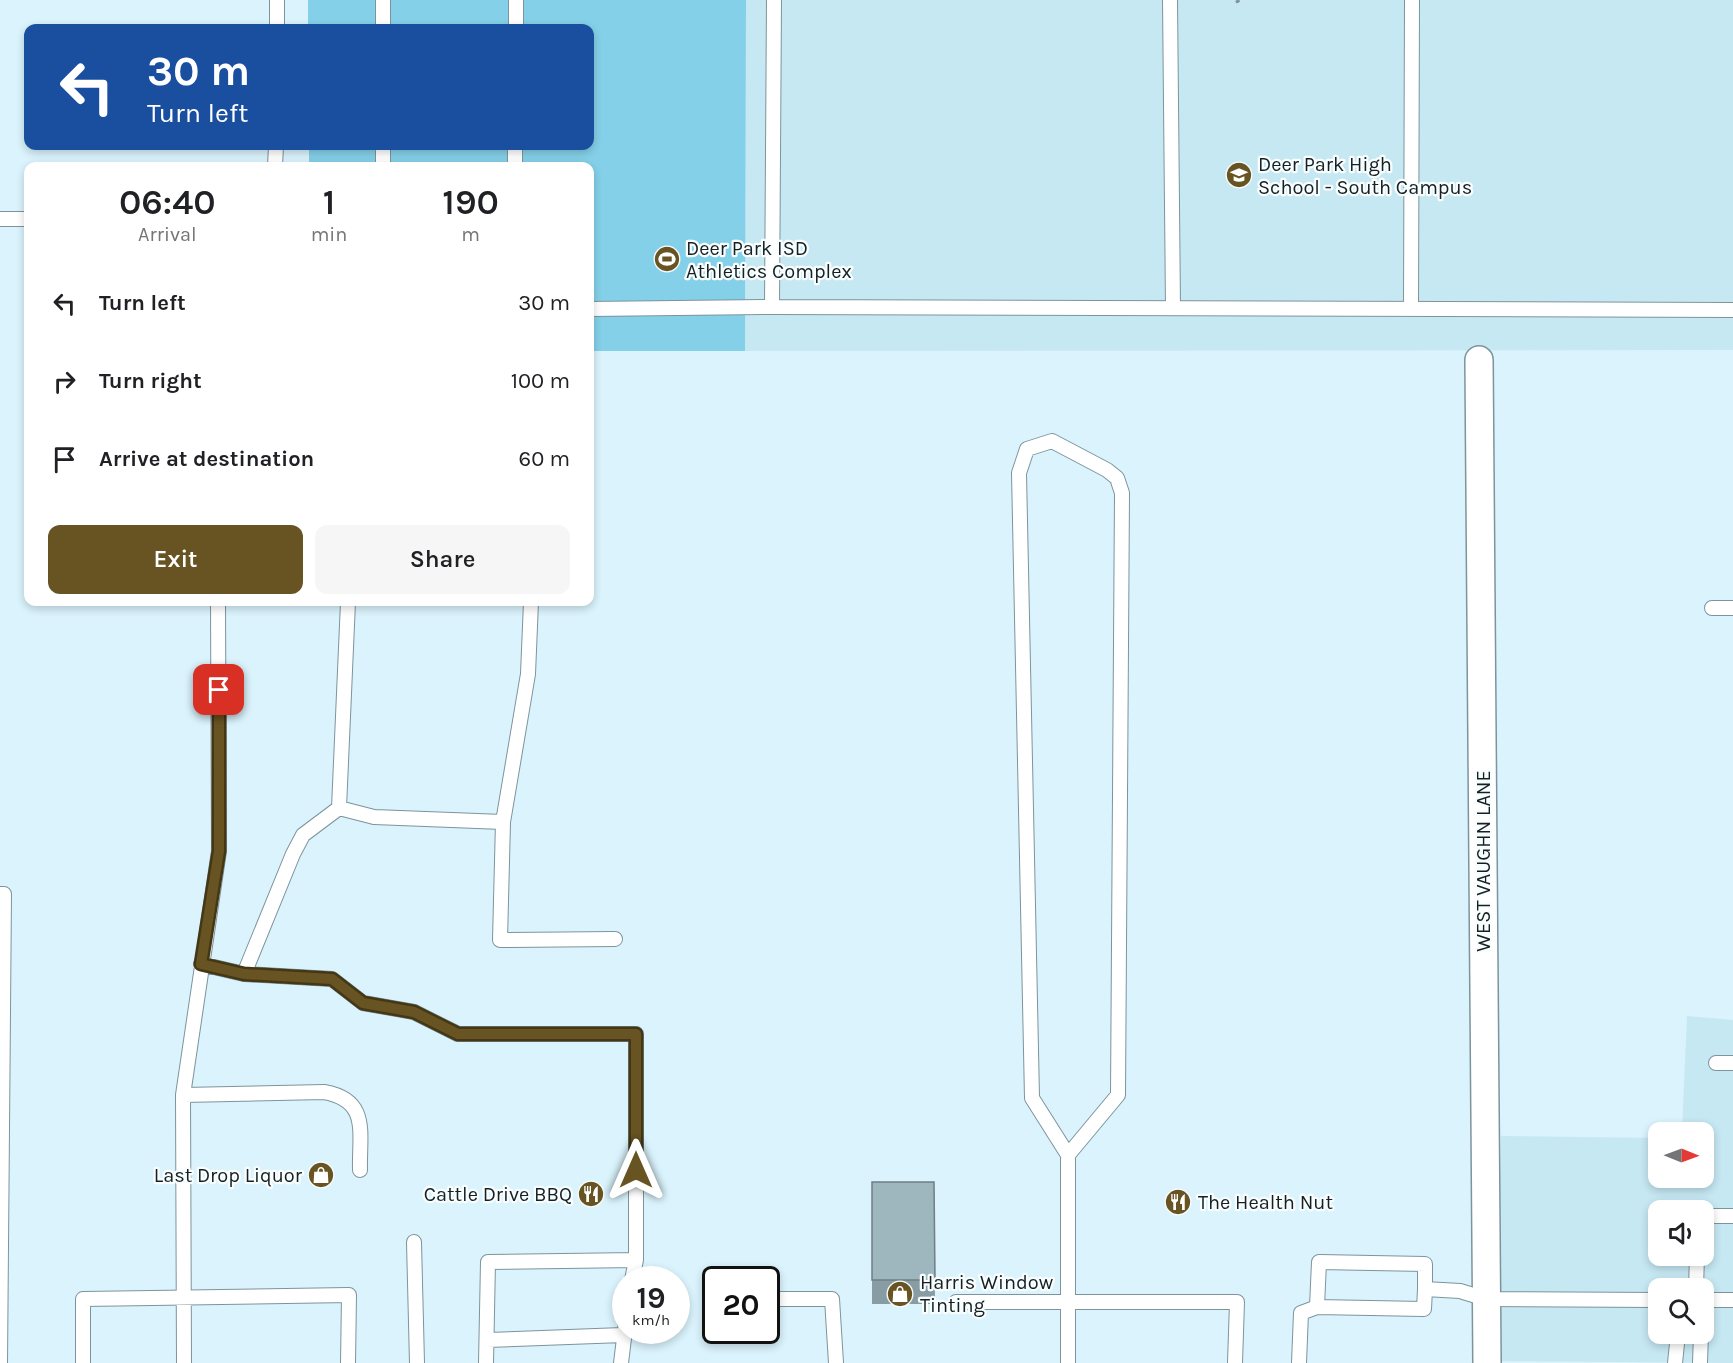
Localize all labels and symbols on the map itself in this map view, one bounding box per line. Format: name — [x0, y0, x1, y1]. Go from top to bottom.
place label: Deer Park High School - South Campus — [1258, 153, 1472, 199]
school or university icon: Deer Park High School - South Campus — [1224, 160, 1254, 190]
place label: Deer Park ISD Athletics Complex — [686, 237, 852, 283]
sports icon: Deer Park ISD Athletics Complex — [652, 244, 682, 274]
pin — [193, 664, 244, 715]
street label: WEST VAUGHN LANE — [1472, 770, 1495, 952]
north arrow — [1648, 1122, 1714, 1188]
position arrow — [604, 1138, 668, 1202]
shop icon: Last Drop Liquor — [306, 1160, 336, 1190]
place label: Last Drop Liquor — [154, 1164, 303, 1187]
restaurant icon: Cattle Drive BBQ — [576, 1179, 606, 1209]
place label: Cattle Drive BBQ — [424, 1183, 572, 1206]
restaurant icon: The Health Nut — [1163, 1187, 1193, 1217]
place label: The Health Nut — [1198, 1191, 1333, 1214]
speed limit sign: 20 — [702, 1266, 780, 1344]
place label: Harris Window Tinting — [920, 1271, 1054, 1317]
shop icon: Harris Window Tinting — [885, 1279, 915, 1309]

